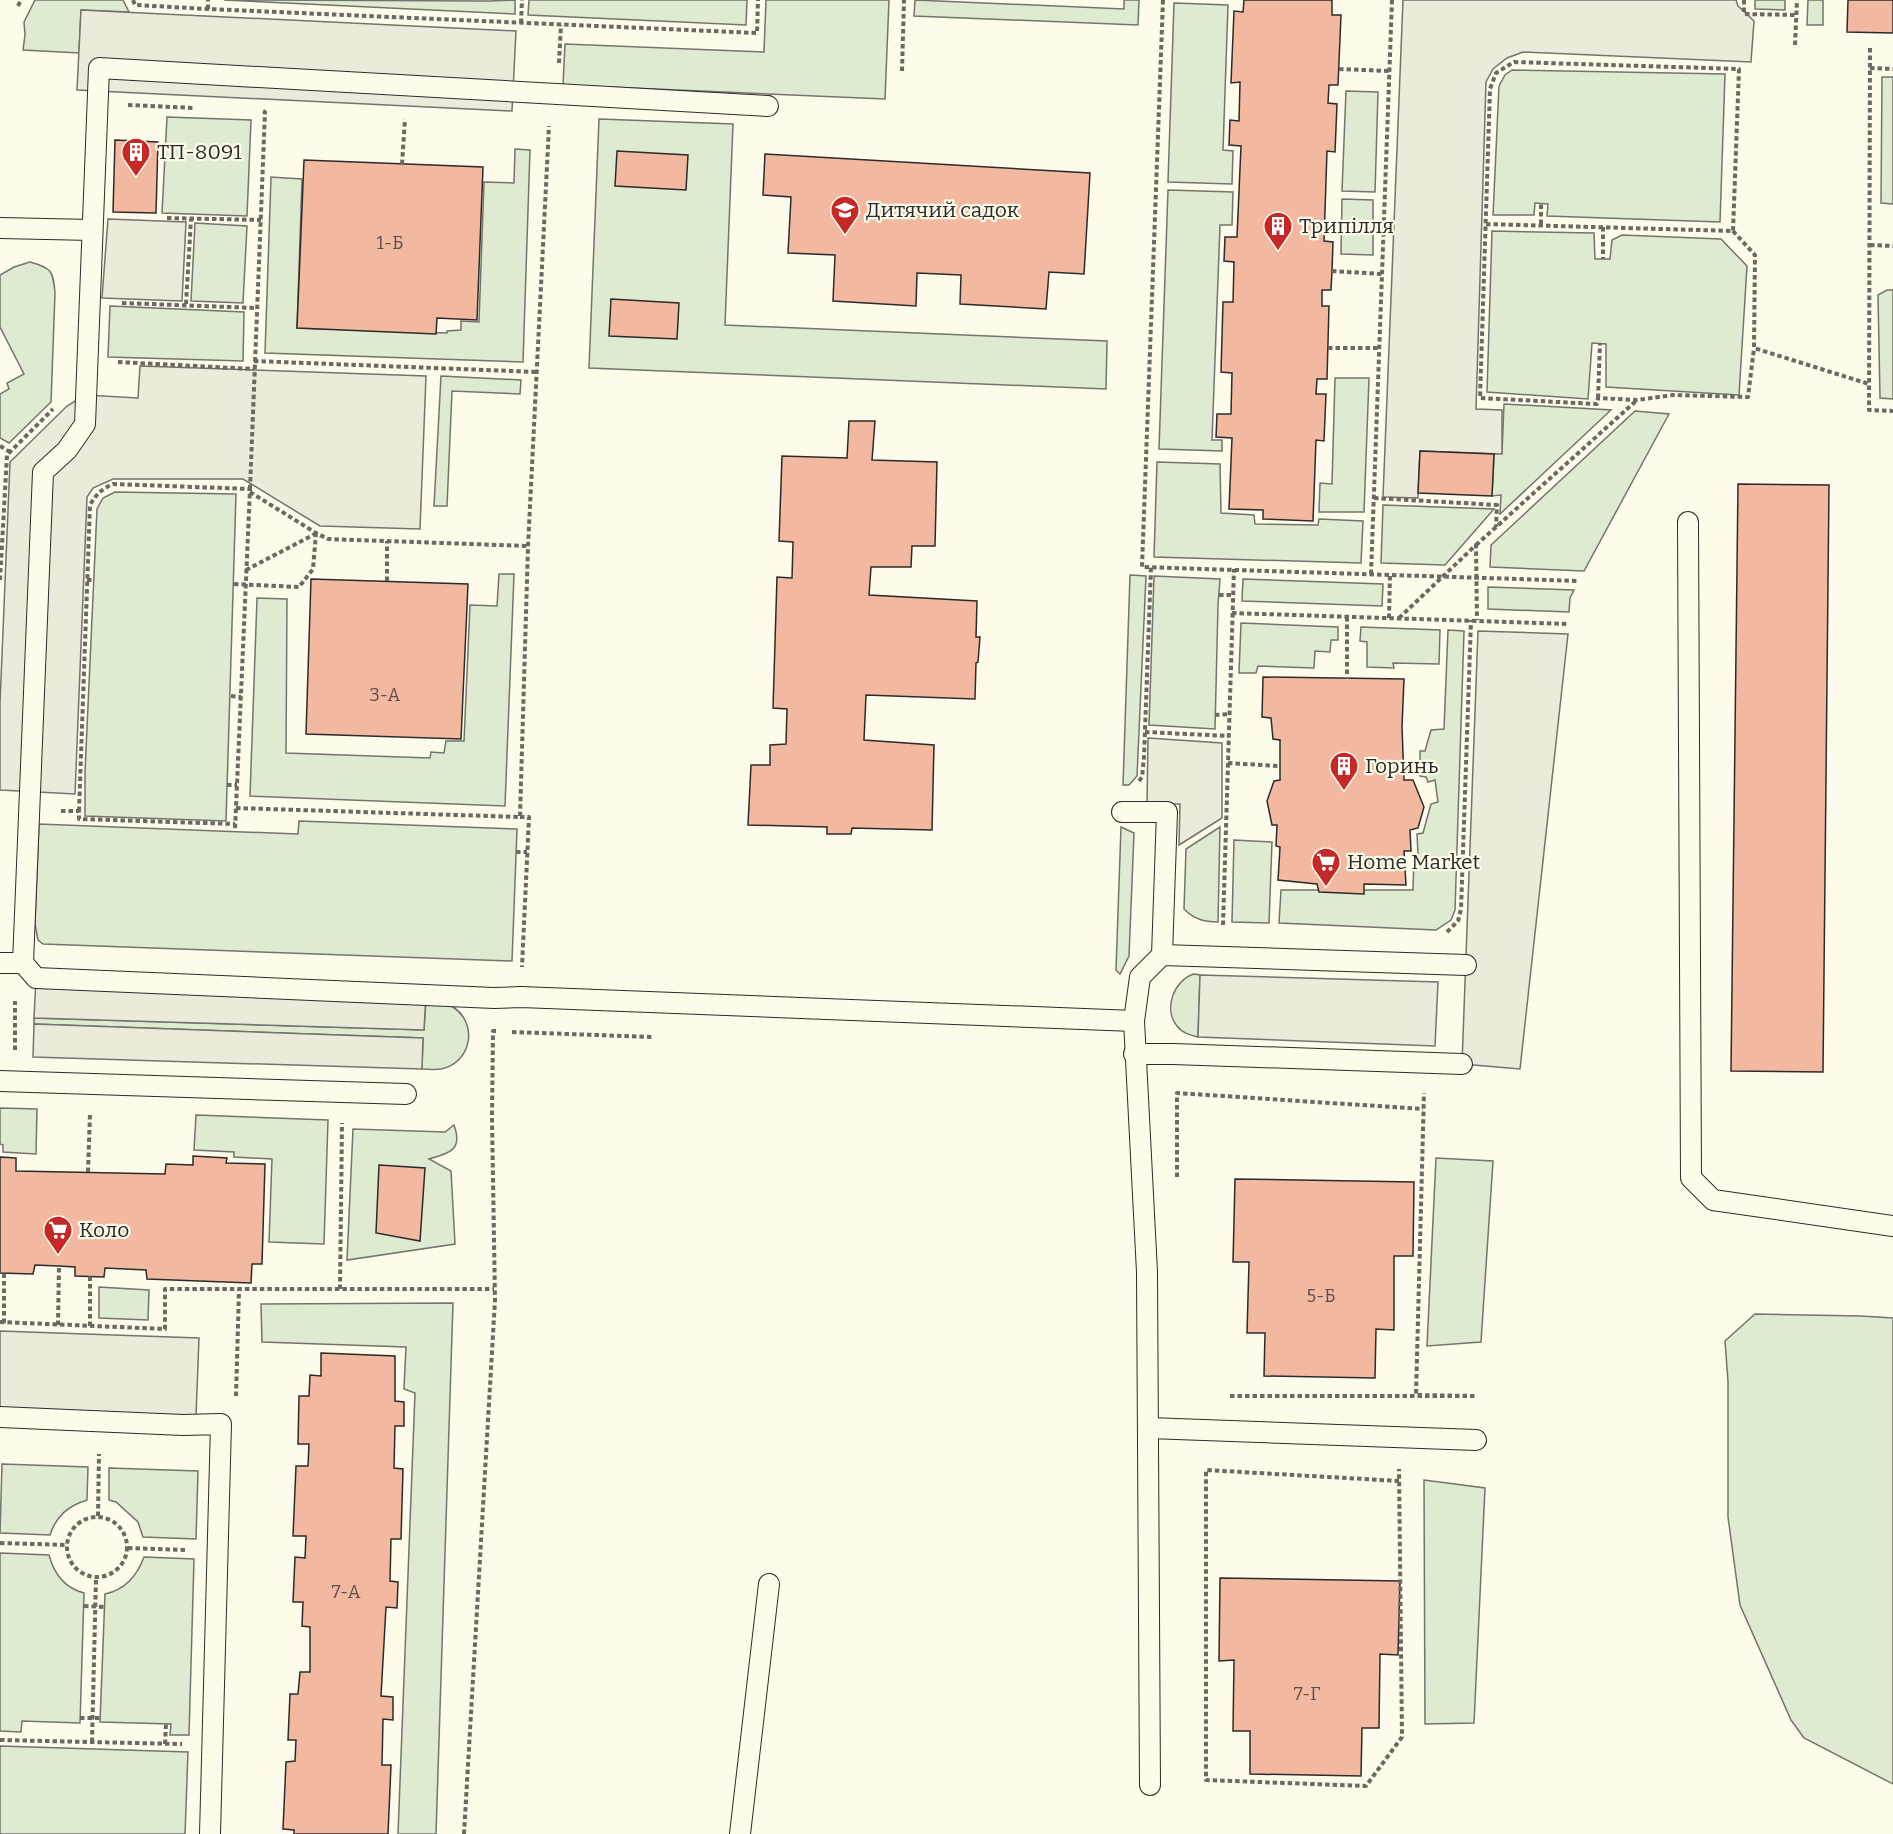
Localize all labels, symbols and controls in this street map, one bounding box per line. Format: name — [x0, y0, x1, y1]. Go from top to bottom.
building icon: ТП-8091 — [120, 136, 152, 178]
place label: ТП-8091 — [157, 139, 242, 165]
school or university icon: Дитячий садок — [829, 194, 861, 236]
place label: Дитячий садок — [866, 197, 1020, 223]
building icon: Трипілля — [1262, 210, 1294, 252]
place label: Трипілля — [1299, 213, 1394, 239]
house number: 1-Б — [377, 232, 403, 254]
house number: 3-А — [370, 684, 401, 706]
building icon: Горинь — [1328, 750, 1360, 792]
place label: Горинь — [1365, 753, 1438, 779]
supermarket icon: Home Market — [1310, 846, 1342, 888]
place label: Home Market — [1347, 849, 1481, 875]
supermarket icon: Коло — [42, 1214, 74, 1256]
place label: Коло — [79, 1217, 129, 1243]
house number: 5-Б — [1306, 1285, 1336, 1307]
house number: 7-А — [332, 1581, 361, 1603]
house number: 7-Г — [1294, 1683, 1320, 1705]

